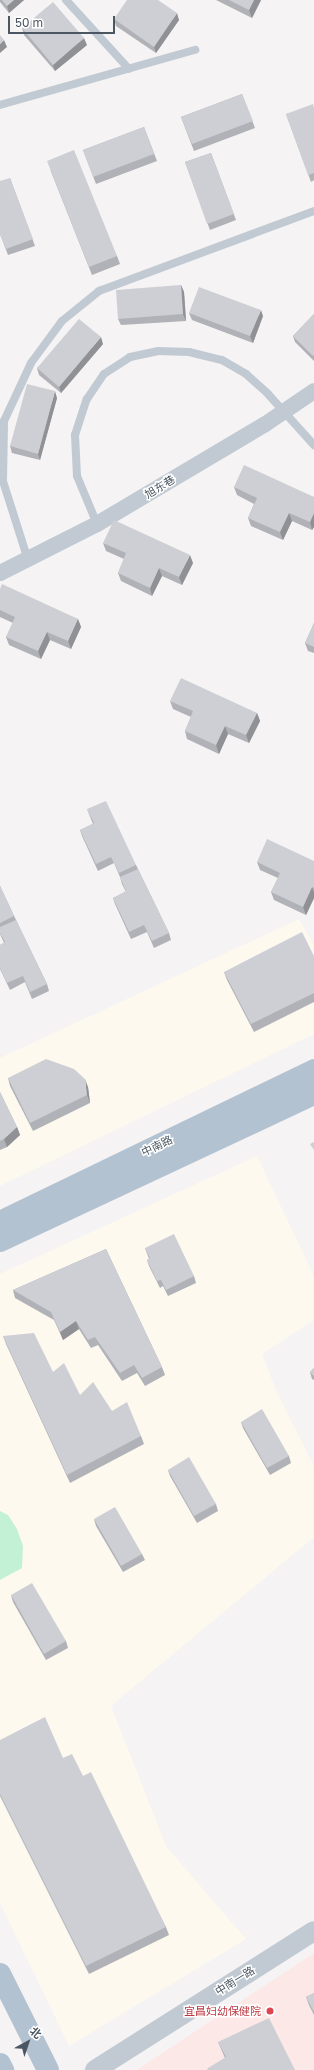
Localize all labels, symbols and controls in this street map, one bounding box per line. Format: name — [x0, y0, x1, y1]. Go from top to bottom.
scale bar — [10, 8, 117, 34]
text: 50 m — [15, 15, 43, 30]
street label: 旭东巷 — [142, 473, 178, 501]
street label: 中南路 — [139, 1133, 175, 1159]
street label: 中南一路 — [213, 1964, 257, 1998]
place label: 宜昌妇幼保健院 — [184, 2004, 261, 2018]
marker: 宜昌妇幼保健院 — [264, 2005, 276, 2017]
north arrow — [8, 2022, 48, 2062]
text: 北 — [28, 2024, 44, 2041]

